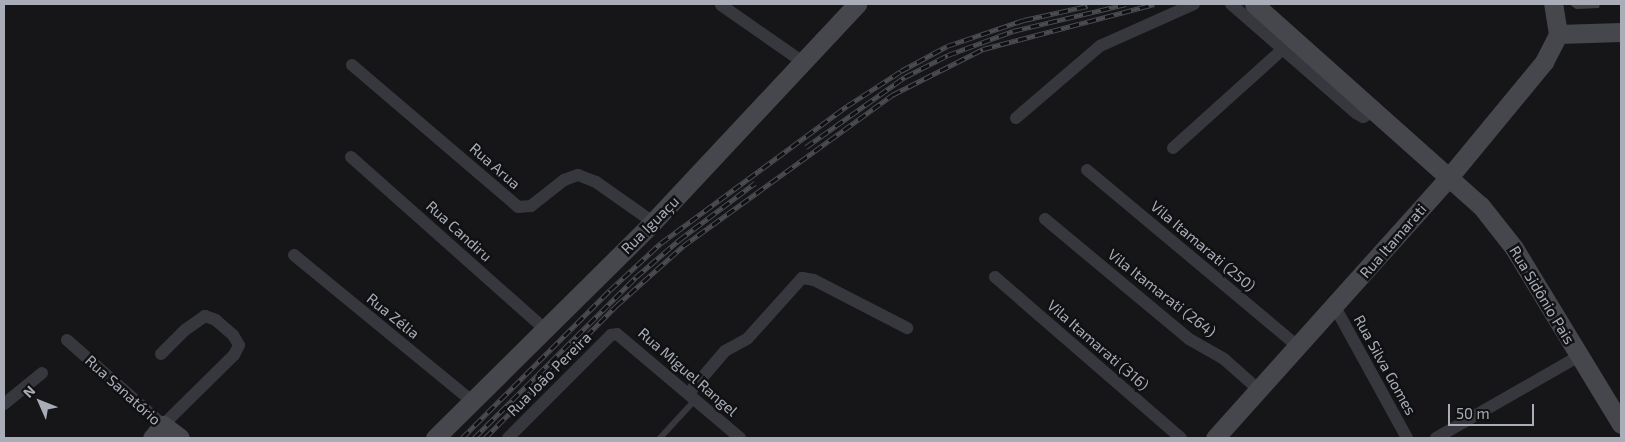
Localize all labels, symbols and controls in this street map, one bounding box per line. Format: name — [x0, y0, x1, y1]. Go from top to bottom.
street label: Rua Arua — [466, 139, 524, 193]
street label: Rua Iguaçu — [617, 192, 683, 258]
street label: Rua Candiru — [423, 197, 495, 265]
street label: Vila Itamarati (250) — [1147, 197, 1259, 295]
street label: Rua Itamarati — [1356, 200, 1430, 282]
street label: Rua Sidônio Pais — [1506, 243, 1578, 347]
street label: Vila Itamarati (264) — [1104, 245, 1220, 341]
street label: Rua Zélia — [363, 289, 423, 343]
street label: Vila Itamarati (316) — [1044, 296, 1152, 394]
street label: Rua Silva Gomes — [1350, 312, 1420, 418]
street label: Rua Miguel Rangel — [635, 324, 741, 420]
street label: Rua João Pereira — [503, 328, 595, 420]
street label: Rua Sanatório — [81, 351, 165, 429]
north arrow — [15, 377, 65, 427]
text: N — [19, 382, 38, 401]
scale bar — [1450, 394, 1536, 426]
text: 50 m — [1456, 404, 1490, 422]

